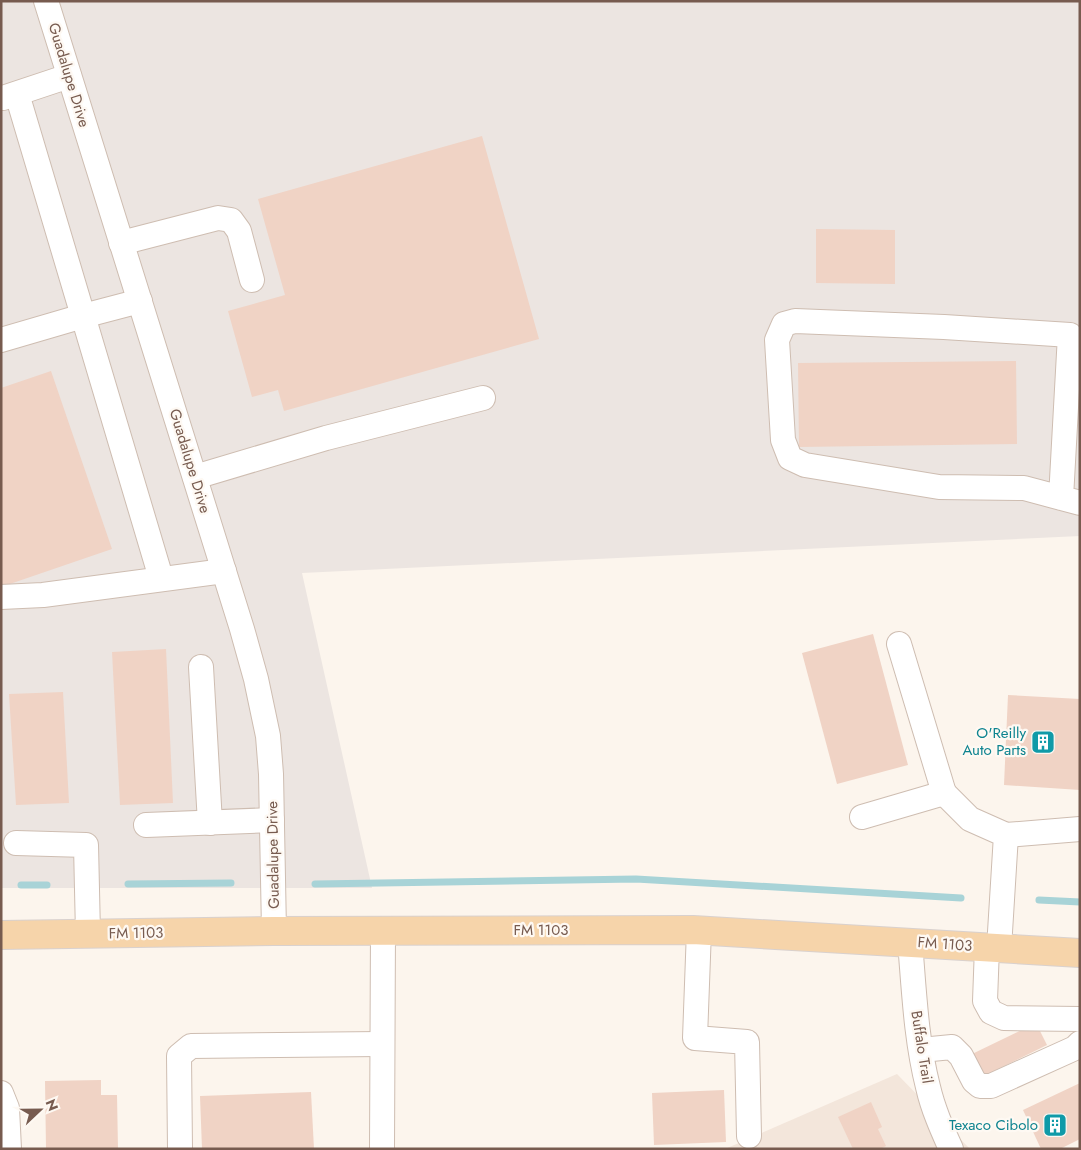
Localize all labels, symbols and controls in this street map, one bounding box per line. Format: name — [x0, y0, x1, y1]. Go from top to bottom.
street label: Guadalupe Drive — [43, 20, 95, 130]
street label: Guadalupe Drive — [164, 406, 216, 516]
place label: O'Reilly Auto Parts — [962, 722, 1026, 761]
building icon: O'Reilly Auto Parts — [1030, 729, 1056, 755]
street label: Guadalupe Drive — [261, 801, 285, 909]
street label: FM 1103 — [514, 919, 568, 941]
street label: FM 1103 — [108, 922, 164, 944]
street label: FM 1103 — [917, 931, 973, 957]
street label: Buffalo Trail — [905, 1009, 939, 1085]
north arrow — [15, 1085, 65, 1135]
text: N — [41, 1096, 63, 1114]
building icon: Texaco Cibolo — [1042, 1112, 1068, 1138]
place label: Texaco Cibolo — [949, 1114, 1038, 1136]

